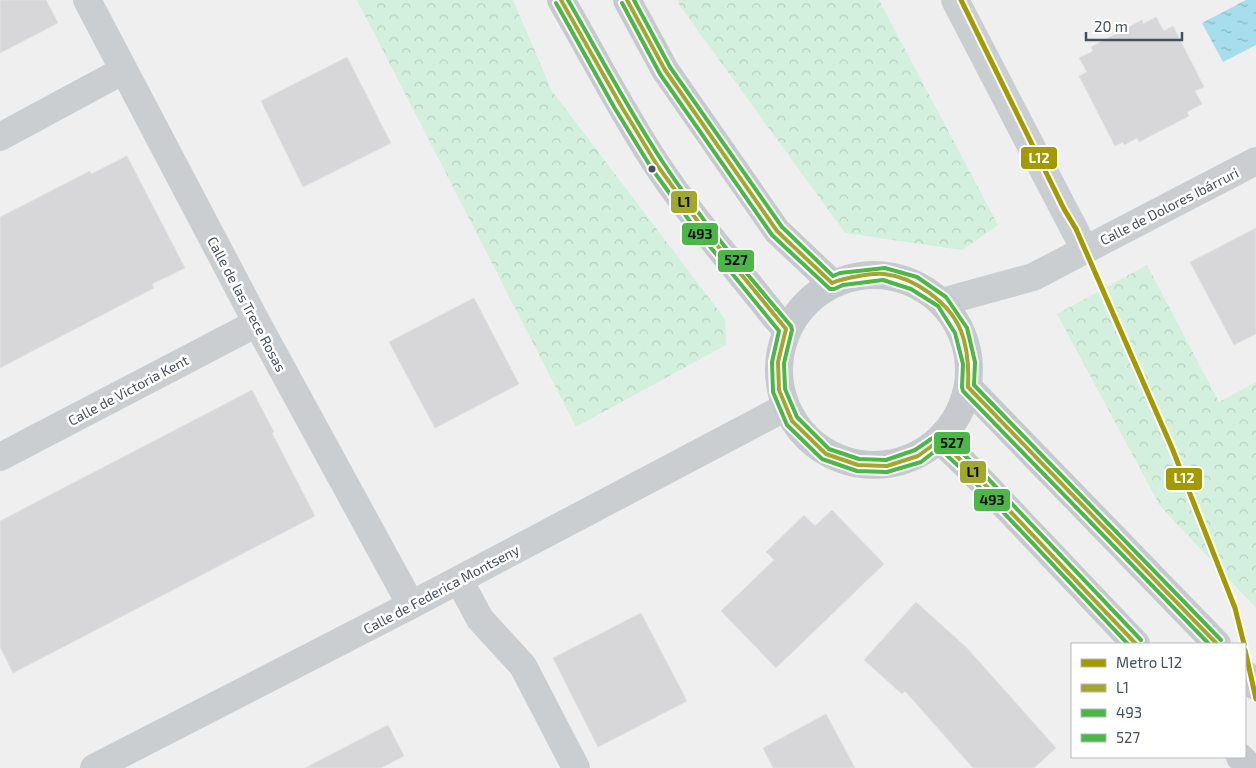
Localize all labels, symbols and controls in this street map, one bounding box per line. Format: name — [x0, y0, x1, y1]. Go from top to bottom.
scale bar — [1086, 10, 1182, 42]
text: 20 m — [1094, 17, 1128, 35]
line badge: L12 — [1020, 146, 1058, 170]
text: L12 — [1028, 149, 1050, 166]
unlabelled marker — [647, 164, 657, 174]
street label: Calle de Dolores Ibárruri — [1097, 164, 1241, 248]
line badge: L1 — [670, 190, 698, 214]
text: L1 — [678, 193, 690, 210]
line badge: 493 — [681, 222, 719, 246]
text: 493 — [687, 225, 713, 242]
street label: Calle de las Trece Rosas — [204, 234, 290, 374]
line badge: 527 — [717, 249, 755, 273]
text: 527 — [724, 251, 748, 268]
street label: Calle de Victoria Kent — [65, 351, 191, 429]
line badge: 527 — [933, 431, 971, 455]
text: 527 — [940, 434, 964, 451]
line badge: L1 — [959, 460, 987, 484]
text: L1 — [967, 463, 979, 480]
line badge: L12 — [1165, 467, 1203, 491]
text: L12 — [1173, 469, 1195, 486]
line badge: 493 — [973, 488, 1011, 512]
text: 493 — [979, 491, 1005, 508]
street label: Calle de Federica Montseny — [360, 540, 522, 637]
legend — [1071, 643, 1246, 758]
text: Metro L12 — [1116, 653, 1182, 671]
text: L1 — [1116, 678, 1129, 696]
text: 493 — [1116, 703, 1142, 721]
text: 527 — [1116, 728, 1140, 746]

